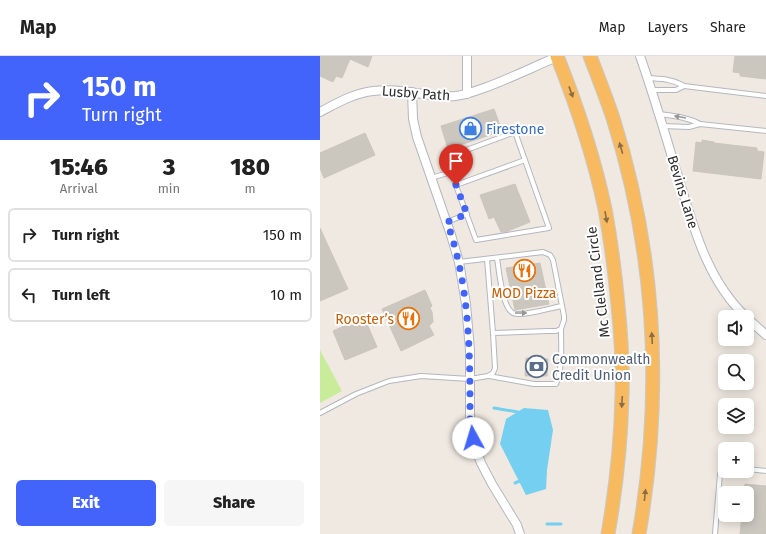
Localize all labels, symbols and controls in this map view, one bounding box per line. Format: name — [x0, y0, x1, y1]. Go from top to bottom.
text: Map — [20, 16, 57, 39]
text: Map — [599, 19, 625, 36]
text: Layers — [647, 19, 688, 36]
text: Share — [710, 19, 746, 36]
text: 150 m — [82, 70, 157, 103]
icon: right — [16, 72, 68, 124]
street label: Lusby Path — [381, 83, 451, 104]
one-way arrow — [568, 87, 574, 99]
text: Turn right — [82, 104, 162, 126]
one-way arrow — [674, 114, 686, 120]
shop icon: Firestone — [458, 116, 484, 142]
place label: Firestone — [486, 121, 544, 138]
one-way arrow — [618, 142, 624, 154]
pin — [439, 144, 473, 185]
icon: arrive — [445, 150, 467, 172]
text: 15:46 — [50, 153, 108, 181]
text: 3 — [163, 153, 175, 181]
text: 180 — [230, 153, 270, 181]
street label: Bevins Lane — [663, 153, 702, 231]
text: Arrival — [60, 181, 98, 196]
text: min — [158, 181, 180, 196]
text: m — [245, 181, 256, 196]
one-way arrow — [604, 211, 610, 224]
icon: right — [18, 224, 40, 246]
street label: Mc Clelland Circle — [583, 225, 614, 338]
text: Turn right — [52, 226, 119, 244]
text: 150 m — [263, 226, 302, 244]
restaurant icon: MOD Pizza — [511, 258, 537, 284]
icon: left — [18, 284, 40, 306]
place label: MOD Pizza — [492, 285, 556, 302]
text: Turn left — [52, 286, 110, 304]
text: 10 m — [270, 286, 302, 304]
restaurant icon: Rooster’s — [396, 306, 422, 332]
one-way arrow — [515, 310, 528, 316]
map controls — [718, 310, 754, 522]
button: sound — [718, 310, 754, 346]
place label: Rooster’s — [335, 311, 394, 328]
one-way arrow — [649, 331, 655, 344]
place label: Commonwealth Credit Union — [552, 351, 650, 384]
bank icon: Commonwealth Credit Union — [524, 354, 550, 380]
button: search — [718, 354, 754, 390]
one-way arrow — [619, 396, 625, 409]
button: layers — [718, 398, 754, 434]
position arrow — [452, 417, 494, 459]
button: + — [718, 442, 754, 478]
button: Exit — [16, 480, 156, 526]
button: Share — [164, 480, 304, 526]
button: − — [718, 486, 754, 522]
one-way arrow — [641, 489, 648, 501]

